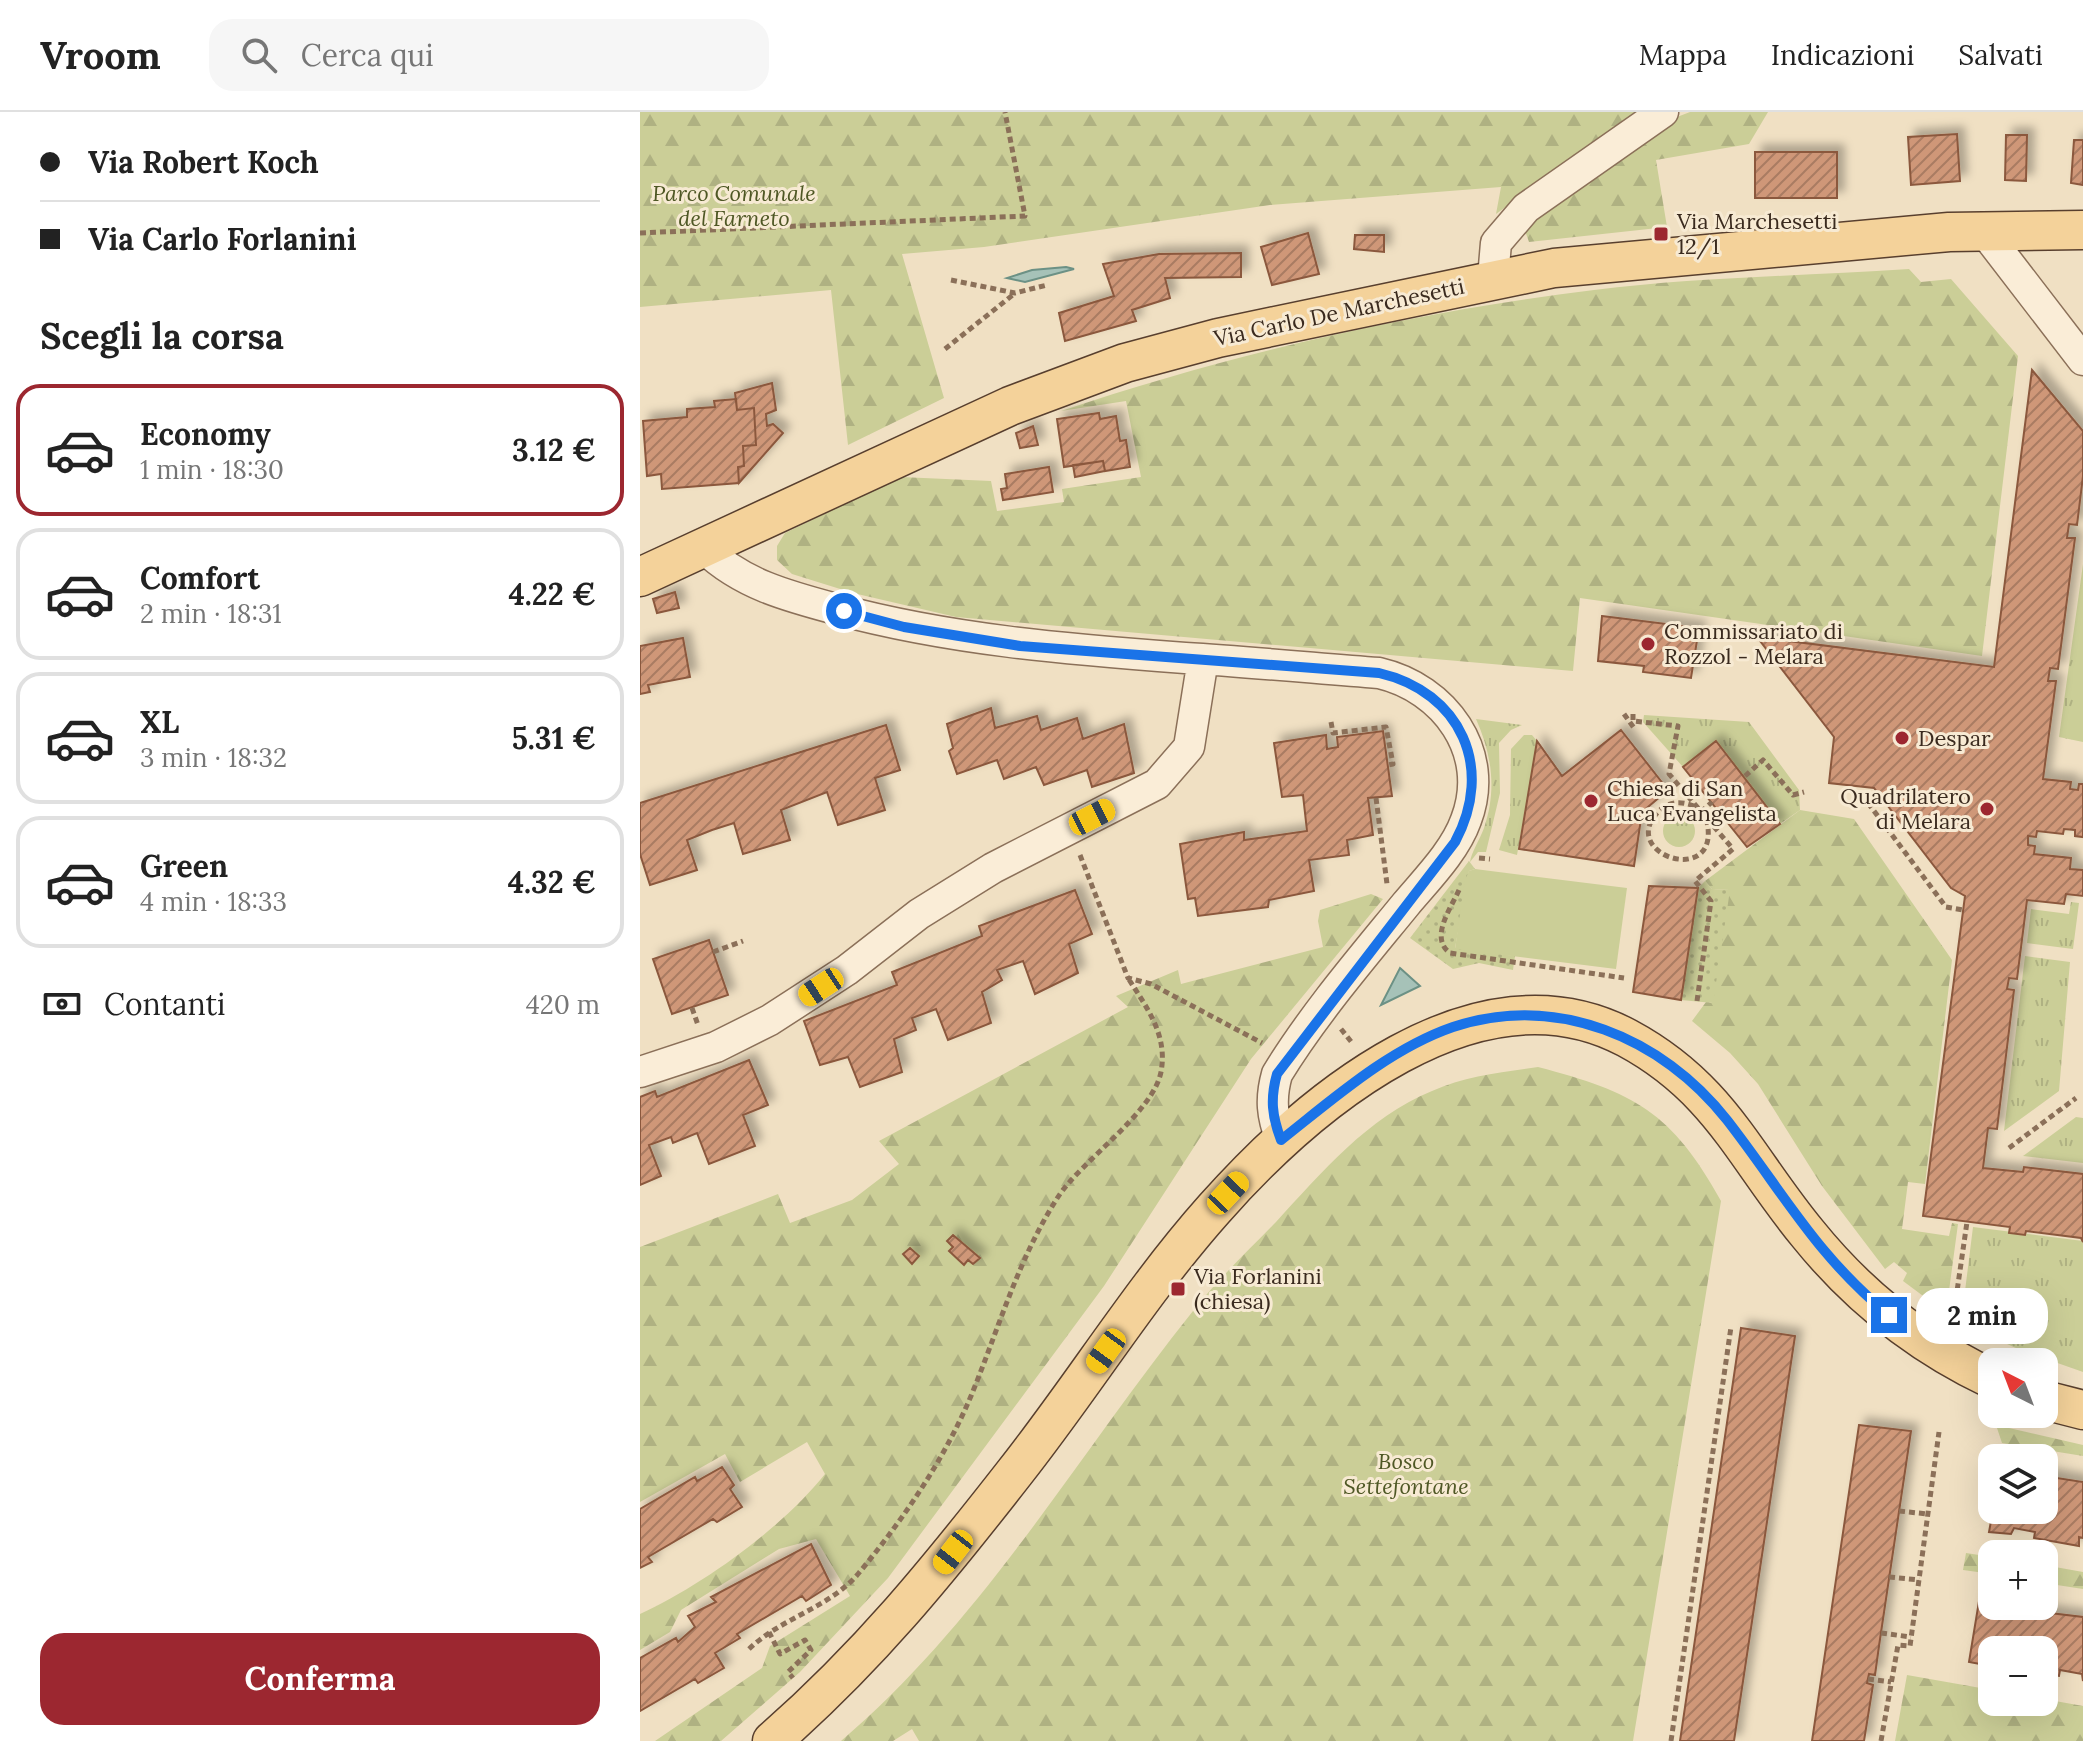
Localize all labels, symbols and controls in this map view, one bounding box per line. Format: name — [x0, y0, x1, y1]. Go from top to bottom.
search box — [209, 19, 769, 91]
text: Vroom — [40, 31, 161, 79]
icon: search — [237, 33, 281, 77]
text: Cerca qui — [301, 36, 434, 74]
text: Mappa — [1639, 37, 1727, 73]
text: Indicazioni — [1771, 37, 1914, 73]
text: Salvati — [1958, 37, 2043, 73]
text: Via Robert Koch — [88, 143, 319, 181]
park label: Parco Comunale del Farneto — [652, 179, 816, 232]
place label: Via Marchesetti 12/1 — [1676, 207, 1837, 260]
text: Via Carlo Forlanini — [88, 220, 357, 258]
marker: Via Marchesetti 12/1 — [1652, 225, 1670, 243]
street label: Via Carlo De Marchesetti — [1210, 272, 1467, 352]
text: Scegli la corsa — [40, 313, 284, 359]
icon: car — [44, 414, 116, 486]
text: Economy — [140, 415, 271, 453]
text: 3.12 € — [512, 431, 596, 469]
text: 1 min · 18:30 — [140, 453, 284, 486]
icon: car — [44, 558, 116, 630]
text: Comfort — [140, 559, 260, 597]
text: 4.22 € — [508, 575, 596, 613]
route start — [826, 593, 862, 629]
text: 2 min · 18:31 — [140, 597, 282, 630]
place label: Commissariato di Rozzol - Melara — [1664, 617, 1843, 670]
marker: Commissariato di Rozzol - Melara — [1639, 635, 1657, 653]
icon: car — [44, 702, 116, 774]
text: XL — [140, 703, 179, 741]
text: 5.31 € — [512, 719, 596, 757]
place label: Despar — [1918, 724, 1991, 752]
marker: Despar — [1893, 729, 1911, 747]
text: 3 min · 18:32 — [140, 741, 287, 774]
place label: Chiesa di San Luca Evangelista — [1607, 774, 1777, 827]
place label: Quadrilatero di Melara — [1840, 782, 1971, 835]
marker: Chiesa di San Luca Evangelista — [1582, 792, 1600, 810]
car — [1065, 795, 1119, 839]
marker: Quadrilatero di Melara — [1978, 800, 1996, 818]
icon: car — [44, 846, 116, 918]
text: Green — [140, 847, 228, 885]
text: 4.32 € — [508, 863, 596, 901]
text: 4 min · 18:33 — [140, 885, 287, 918]
car — [794, 964, 848, 1010]
icon: cash — [40, 982, 84, 1026]
text: Contanti — [104, 985, 226, 1023]
text: 420 m — [526, 988, 600, 1021]
car — [1203, 1167, 1253, 1219]
place label: Via Forlanini (chiesa) — [1193, 1262, 1322, 1315]
marker: Via Forlanini (chiesa) — [1169, 1280, 1187, 1298]
callout: 2 min — [1917, 1287, 2049, 1343]
route end — [1871, 1297, 1907, 1333]
text: 2 min — [1947, 1299, 2017, 1332]
car — [1082, 1325, 1130, 1377]
north arrow — [1978, 1348, 2058, 1428]
map controls — [1978, 1348, 2058, 1716]
button: layers — [1978, 1444, 2058, 1524]
park label: Bosco Settefontane — [1343, 1447, 1469, 1500]
car — [929, 1526, 977, 1578]
button: + — [1978, 1540, 2058, 1620]
button: Conferma — [40, 1633, 600, 1725]
button: − — [1978, 1636, 2058, 1716]

